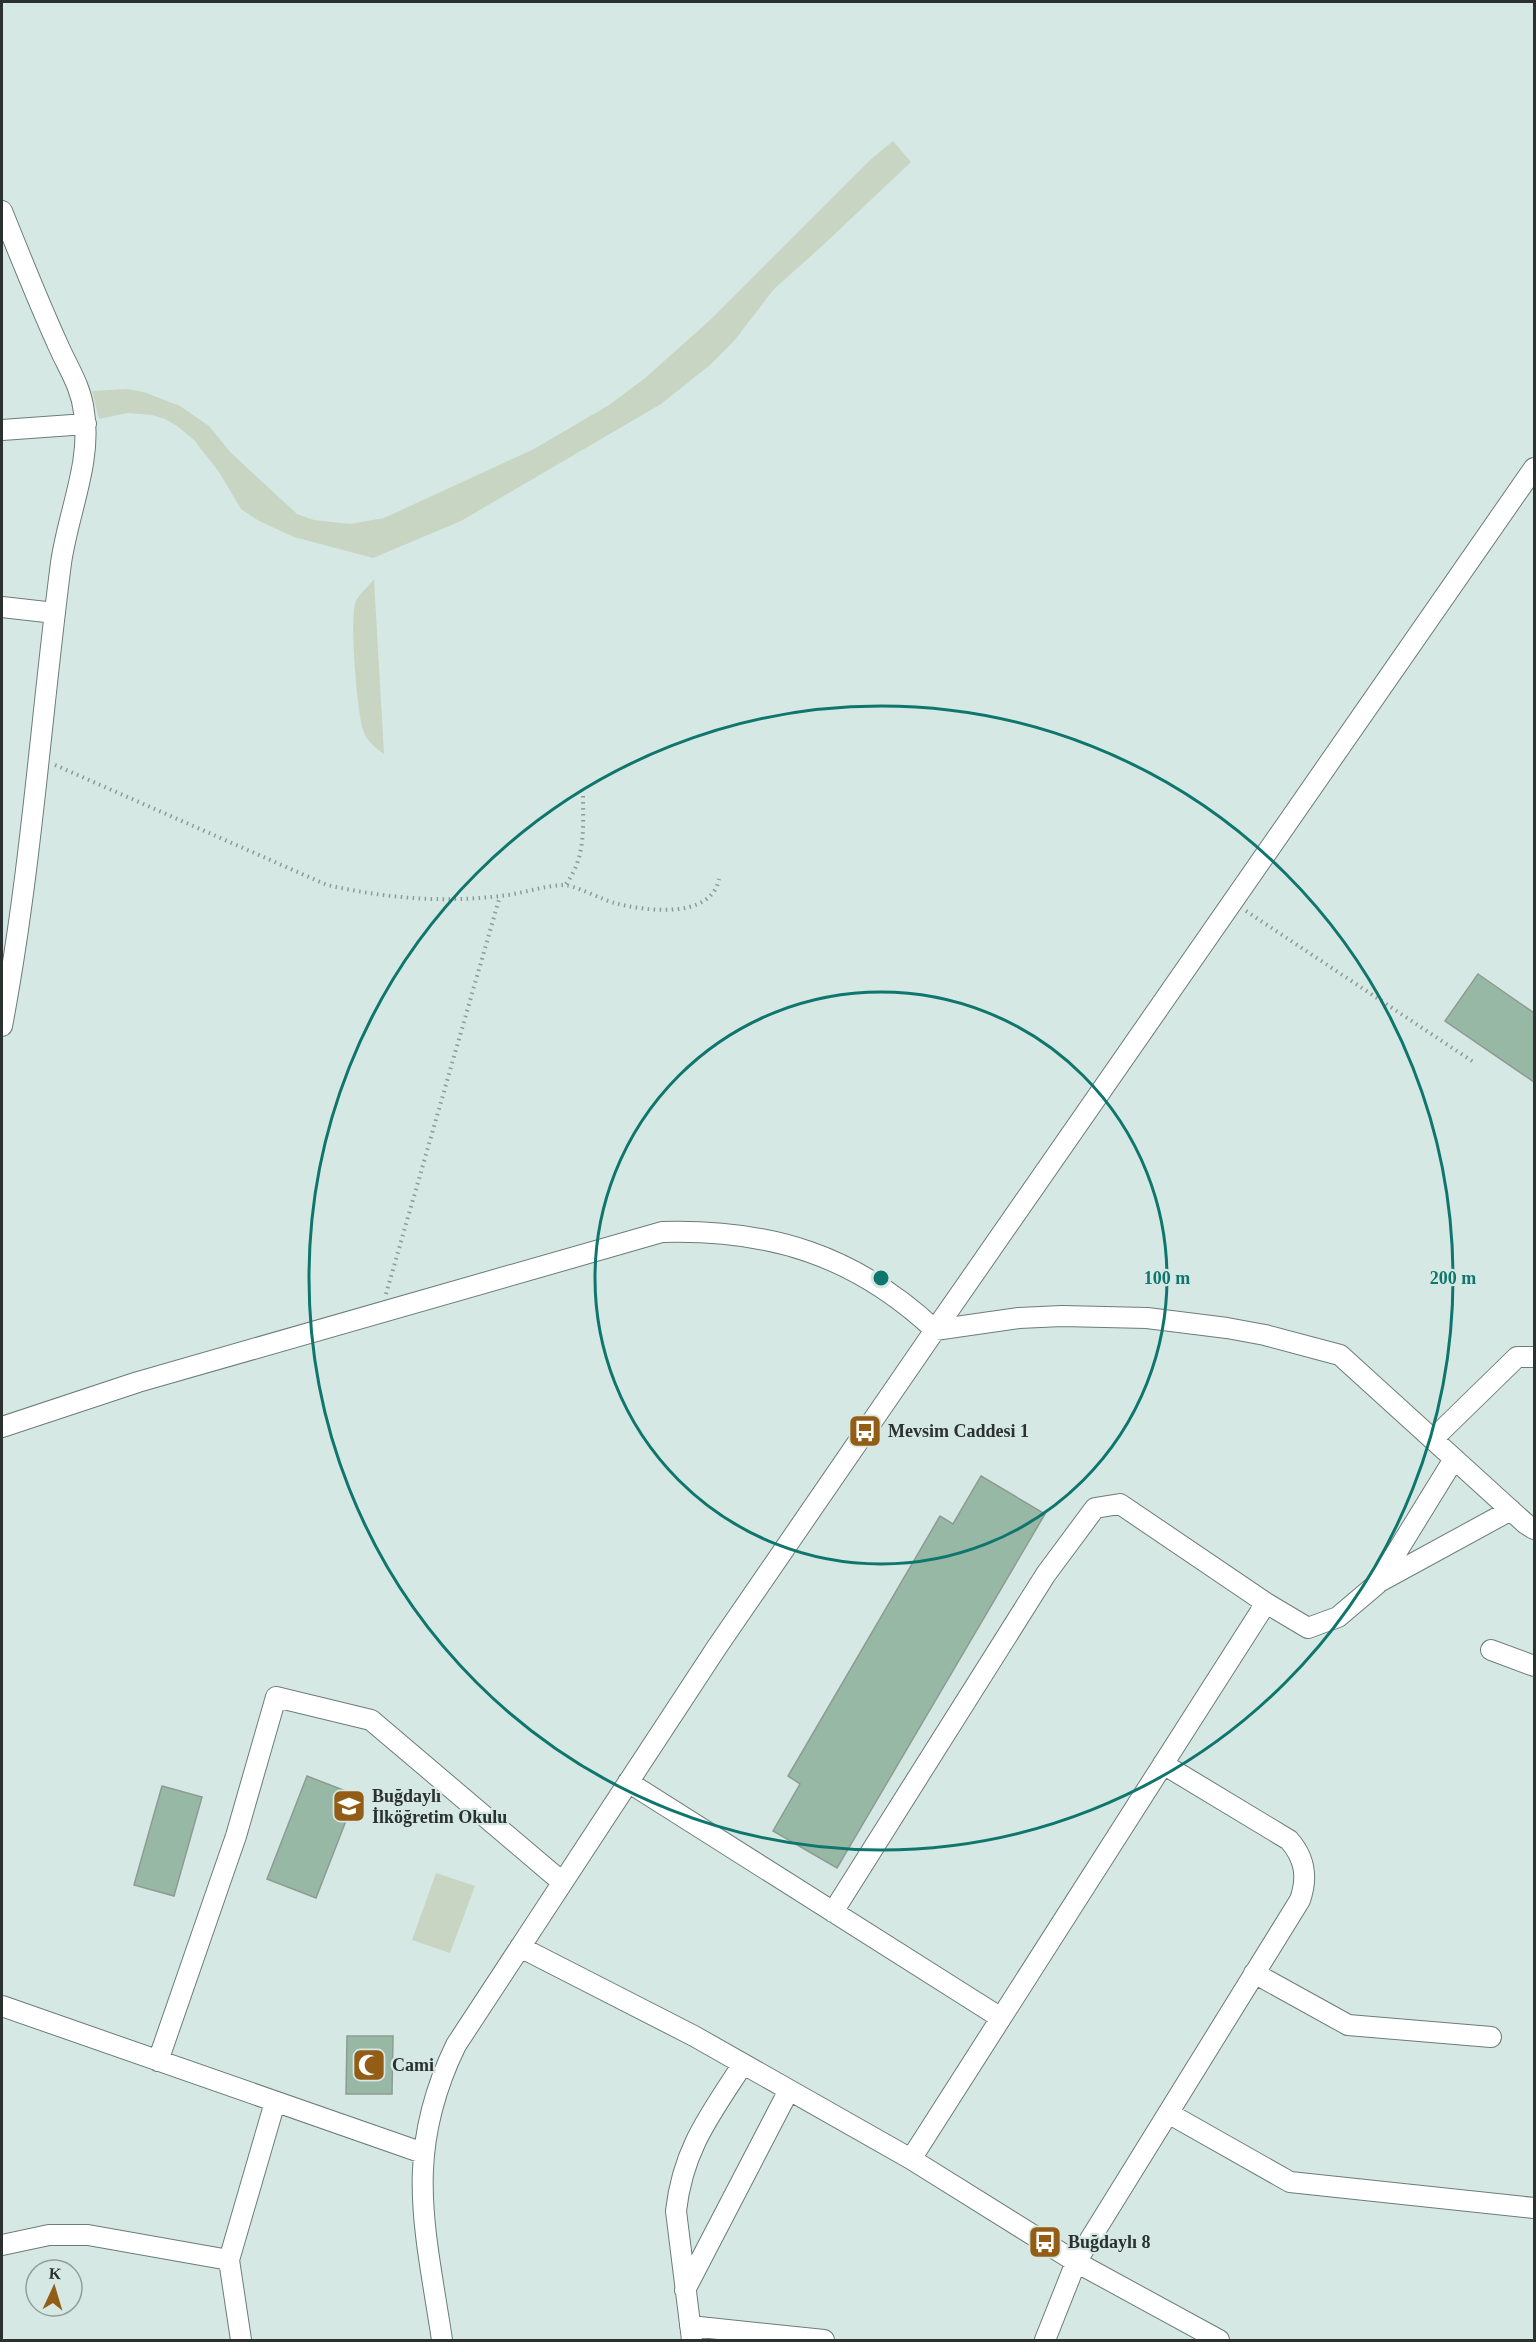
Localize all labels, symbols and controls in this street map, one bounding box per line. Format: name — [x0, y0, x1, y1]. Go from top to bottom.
centre of rings — [871, 1268, 891, 1288]
text: 100 m — [1144, 1268, 1190, 1288]
text: 200 m — [1430, 1268, 1476, 1288]
bus stop icon: Mevsim Caddesi 1 — [847, 1413, 883, 1449]
place label: Mevsim Caddesi 1 — [888, 1421, 1029, 1441]
place label: Buğdaylı İlköğretim Okulu — [372, 1786, 507, 1827]
school or university icon: Buğdaylı İlköğretim Okulu — [331, 1788, 367, 1824]
mosque icon: Cami — [351, 2047, 387, 2083]
place label: Cami — [392, 2055, 434, 2075]
bus stop icon: Buğdaylı 8 — [1027, 2224, 1063, 2260]
place label: Buğdaylı 8 — [1068, 2232, 1151, 2252]
north arrow — [24, 2258, 84, 2318]
text: K — [48, 2265, 62, 2282]

